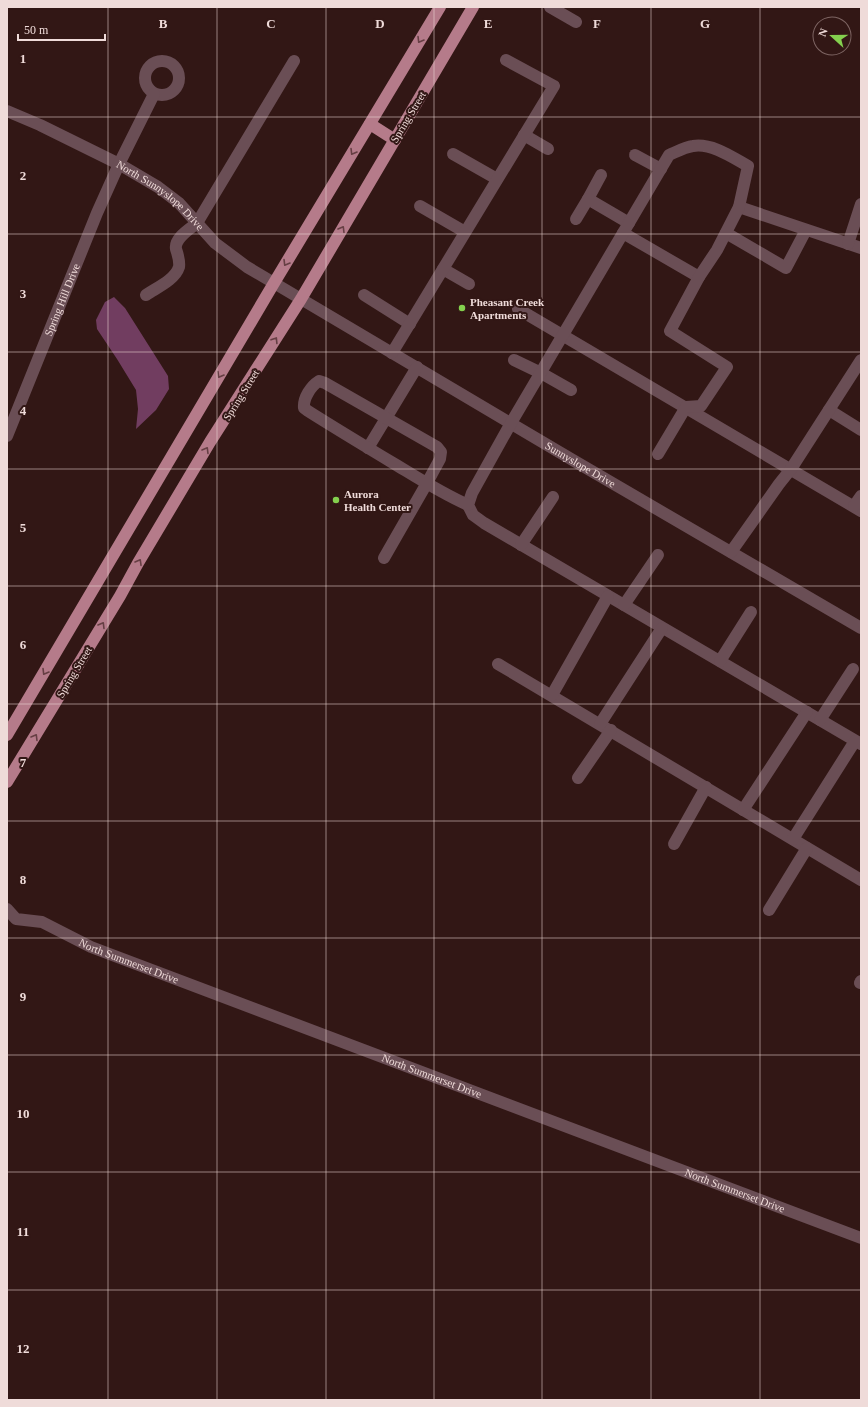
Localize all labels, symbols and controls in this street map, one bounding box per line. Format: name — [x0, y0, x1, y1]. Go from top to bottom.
scale bar — [18, 16, 105, 42]
text: B — [159, 16, 168, 31]
text: C — [266, 16, 276, 31]
text: D — [375, 16, 385, 31]
text: E — [484, 16, 492, 31]
text: F — [593, 16, 601, 31]
text: G — [700, 16, 710, 31]
north arrow — [812, 16, 852, 56]
text: 50 m — [24, 23, 49, 37]
text: N — [816, 27, 830, 38]
one-way arrow — [417, 36, 424, 43]
text: 1 — [20, 51, 26, 66]
street label: Spring Street — [388, 89, 428, 145]
one-way arrow — [350, 148, 357, 155]
street label: North Sunnyslope Drive — [114, 158, 206, 233]
text: 2 — [20, 168, 26, 183]
one-way arrow — [338, 226, 345, 233]
one-way arrow — [283, 259, 290, 266]
street label: Spring Hill Drive — [42, 262, 82, 338]
text: 3 — [20, 286, 27, 301]
place label: Pheasant Creek Apartments — [470, 296, 545, 321]
marker: Pheasant Creek Apartments — [457, 303, 467, 313]
one-way arrow — [270, 337, 278, 344]
street label: Spring Street — [221, 367, 261, 423]
one-way arrow — [217, 371, 224, 378]
text: 4 — [20, 403, 27, 418]
street label: Sunnyslope Drive — [543, 439, 618, 490]
one-way arrow — [201, 447, 208, 454]
place label: Aurora Health Center — [344, 488, 411, 513]
marker: Aurora Health Center — [331, 495, 341, 505]
text: 5 — [20, 520, 27, 535]
one-way arrow — [134, 559, 141, 566]
one-way arrow — [97, 622, 105, 629]
text: 6 — [20, 637, 27, 652]
street label: Spring Street — [54, 644, 94, 700]
one-way arrow — [42, 668, 49, 675]
one-way arrow — [30, 734, 37, 741]
text: 7 — [20, 755, 27, 770]
text: 8 — [20, 872, 27, 887]
street label: North Summerset Drive — [77, 936, 180, 986]
text: 9 — [20, 989, 27, 1004]
street label: North Summerset Drive — [380, 1051, 484, 1100]
text: 10 — [17, 1106, 30, 1121]
street label: North Summerset Drive — [683, 1166, 787, 1215]
text: 11 — [17, 1224, 29, 1239]
text: 12 — [17, 1341, 30, 1356]

